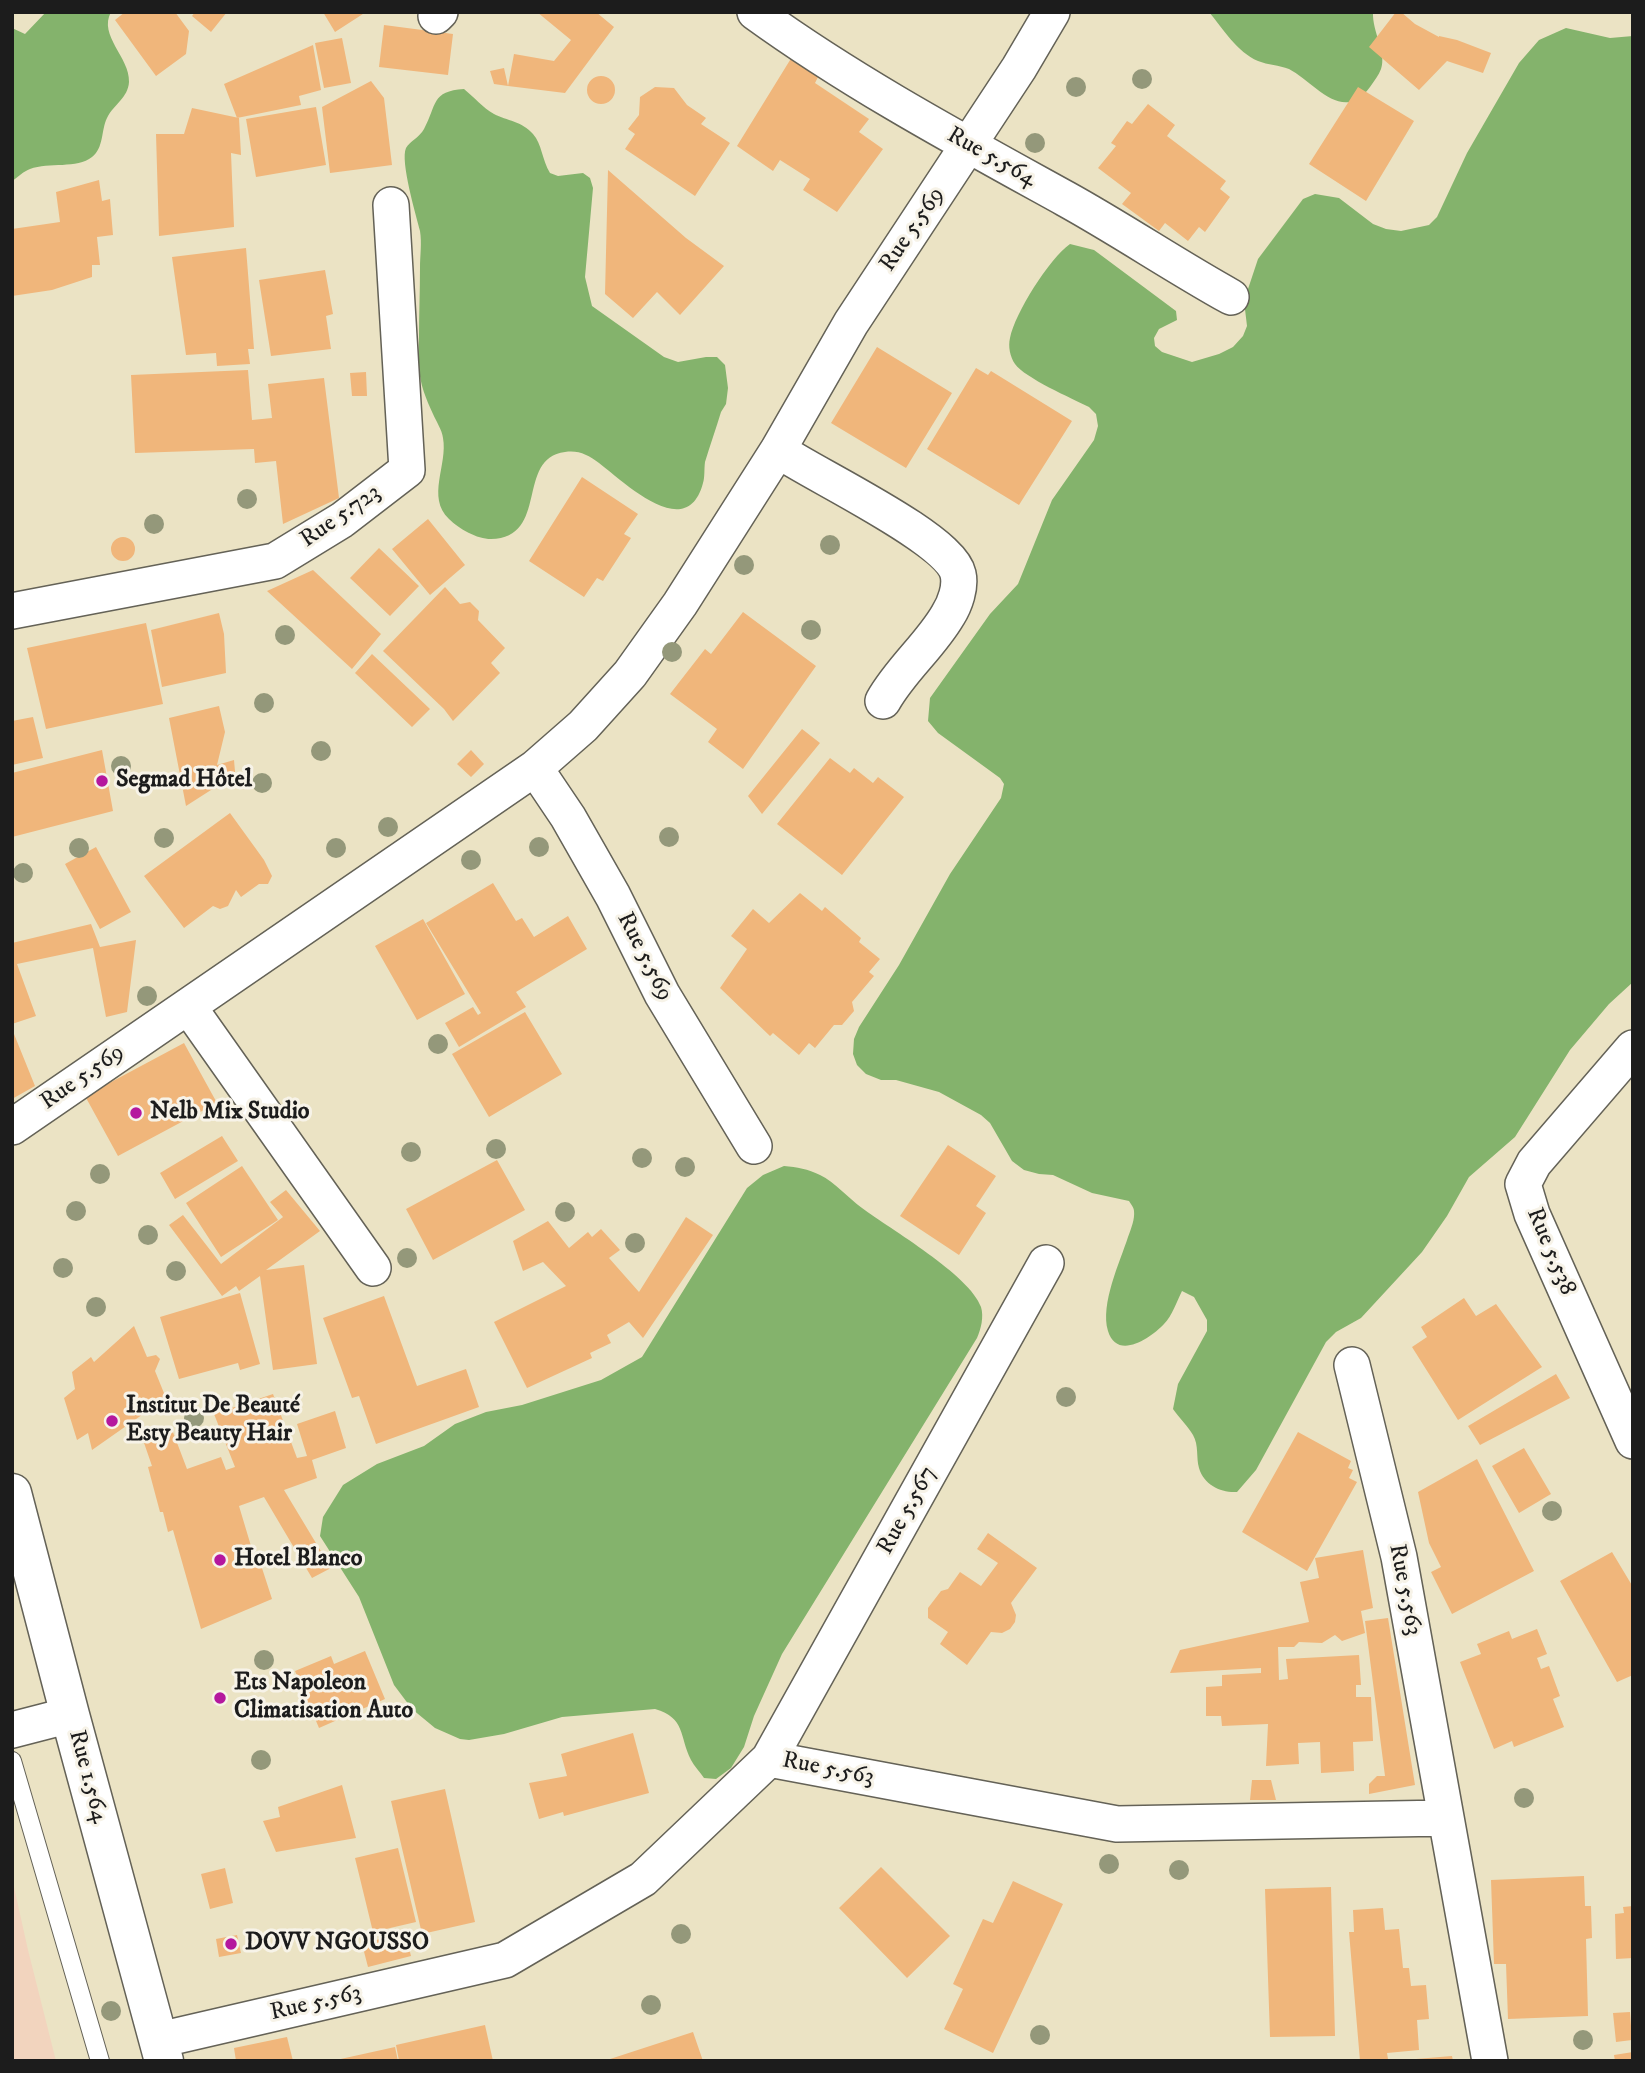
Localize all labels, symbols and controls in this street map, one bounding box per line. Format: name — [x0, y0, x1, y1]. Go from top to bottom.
street label: Rue 5.564 — [941, 122, 1041, 194]
street label: Rue 5.569 — [874, 182, 952, 278]
street label: Rue 5.723 — [295, 479, 387, 555]
place label: Segmad Hôtel — [116, 767, 252, 795]
marker: Segmad Hôtel — [94, 773, 110, 789]
street label: Rue 5.569 — [609, 908, 679, 1006]
street label: Rue 5.569 — [36, 1039, 130, 1117]
place label: Nelb Mix Studio — [150, 1099, 310, 1127]
marker: Nelb Mix Studio — [128, 1105, 144, 1121]
street label: Rue 5.538 — [1519, 1204, 1581, 1300]
place label: Institut De Beauté Esty Beauty Hair — [126, 1393, 300, 1449]
marker: Institut De Beauté Esty Beauty Hair — [104, 1413, 120, 1429]
street label: Rue 5.567 — [872, 1462, 944, 1560]
street label: Rue 5.563 — [1381, 1542, 1427, 1638]
place label: Hotel Blanco — [234, 1546, 362, 1574]
marker: Hotel Blanco — [212, 1552, 228, 1568]
place label: Ets Napoleon Climatisation Auto — [234, 1670, 413, 1726]
marker: Ets Napoleon Climatisation Auto — [212, 1690, 228, 1706]
street label: Rue 1.564 — [61, 1727, 113, 1827]
street label: Rue 5.563 — [780, 1747, 876, 1793]
place label: DOVV NGOUSSO — [245, 1930, 429, 1958]
marker: DOVV NGOUSSO — [223, 1936, 239, 1952]
street label: Rue 5.563 — [268, 1980, 364, 2028]

